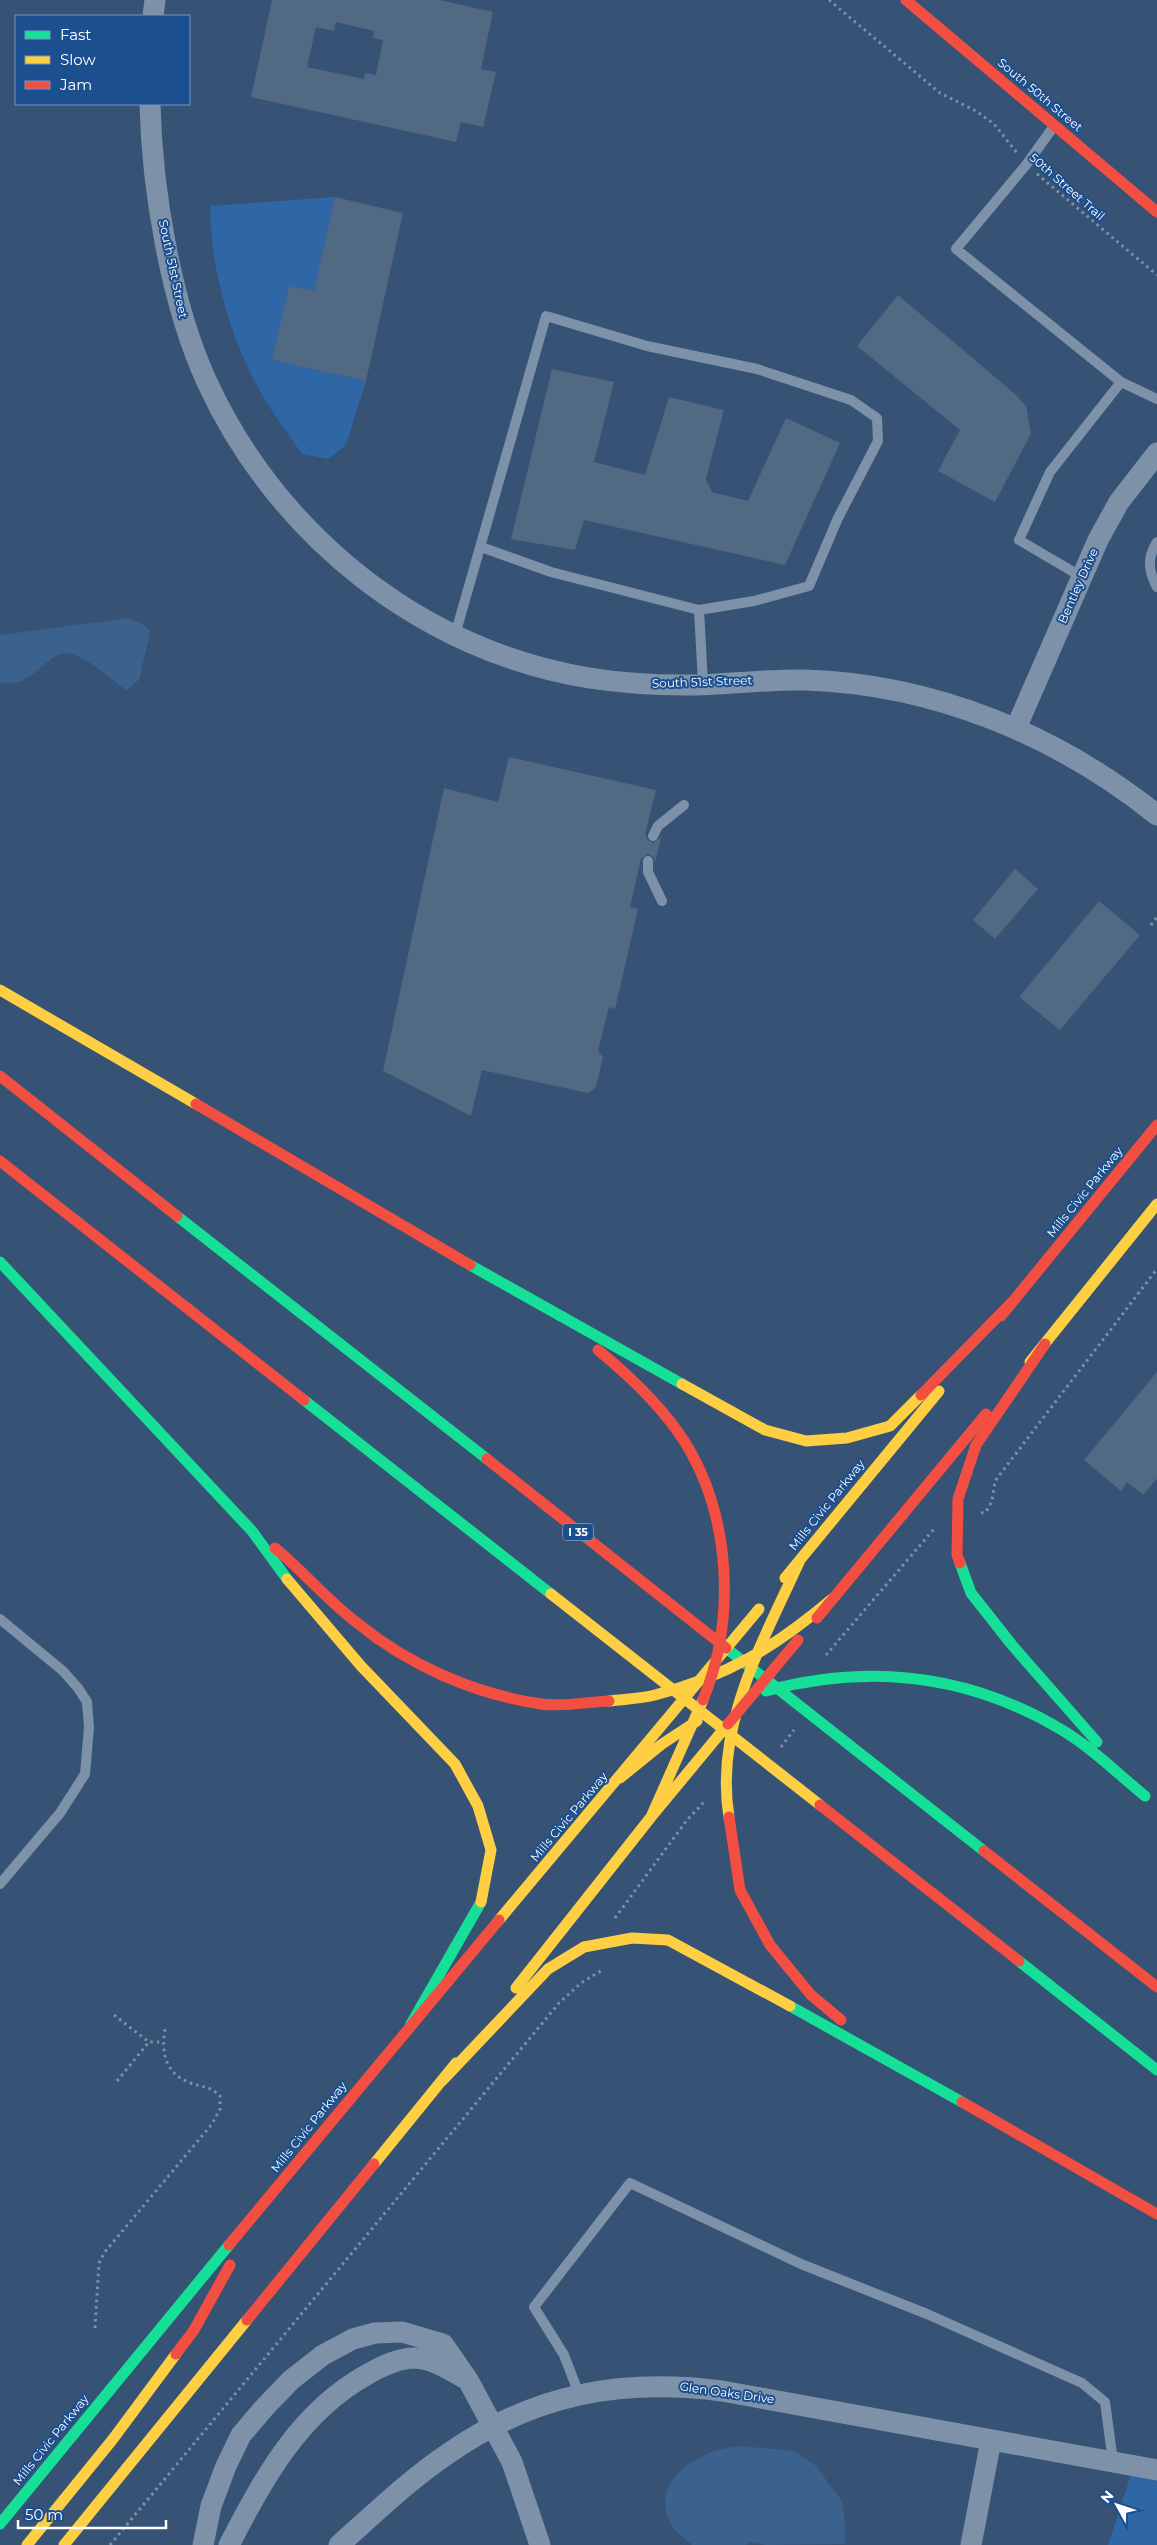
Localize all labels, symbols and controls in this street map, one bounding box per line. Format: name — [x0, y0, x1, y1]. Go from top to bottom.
legend — [15, 15, 190, 105]
text: Fast — [60, 25, 91, 44]
text: Slow — [60, 50, 96, 69]
street label: South 50th Street — [995, 55, 1086, 135]
text: Jam — [59, 75, 92, 94]
street label: 50th Street Trail — [1027, 150, 1108, 223]
street label: South 51st Street — [156, 218, 191, 320]
street label: Bentley Drive — [1054, 546, 1101, 626]
street label: South 51st Street — [652, 672, 753, 691]
street label: Mills Civic Parkway — [1043, 1143, 1126, 1240]
street label: Mills Civic Parkway — [785, 1456, 868, 1553]
road number: I 35 — [563, 1524, 593, 1540]
street label: Mills Civic Parkway — [527, 1768, 611, 1864]
street label: Mills Civic Parkway — [267, 2078, 350, 2175]
street label: Glen Oaks Drive — [679, 2378, 775, 2407]
street label: Mills Civic Parkway — [9, 2391, 92, 2488]
north arrow — [1092, 2480, 1142, 2530]
text: N — [1097, 2487, 1118, 2507]
scale bar — [18, 2498, 165, 2530]
text: 50 m — [25, 2505, 63, 2524]

